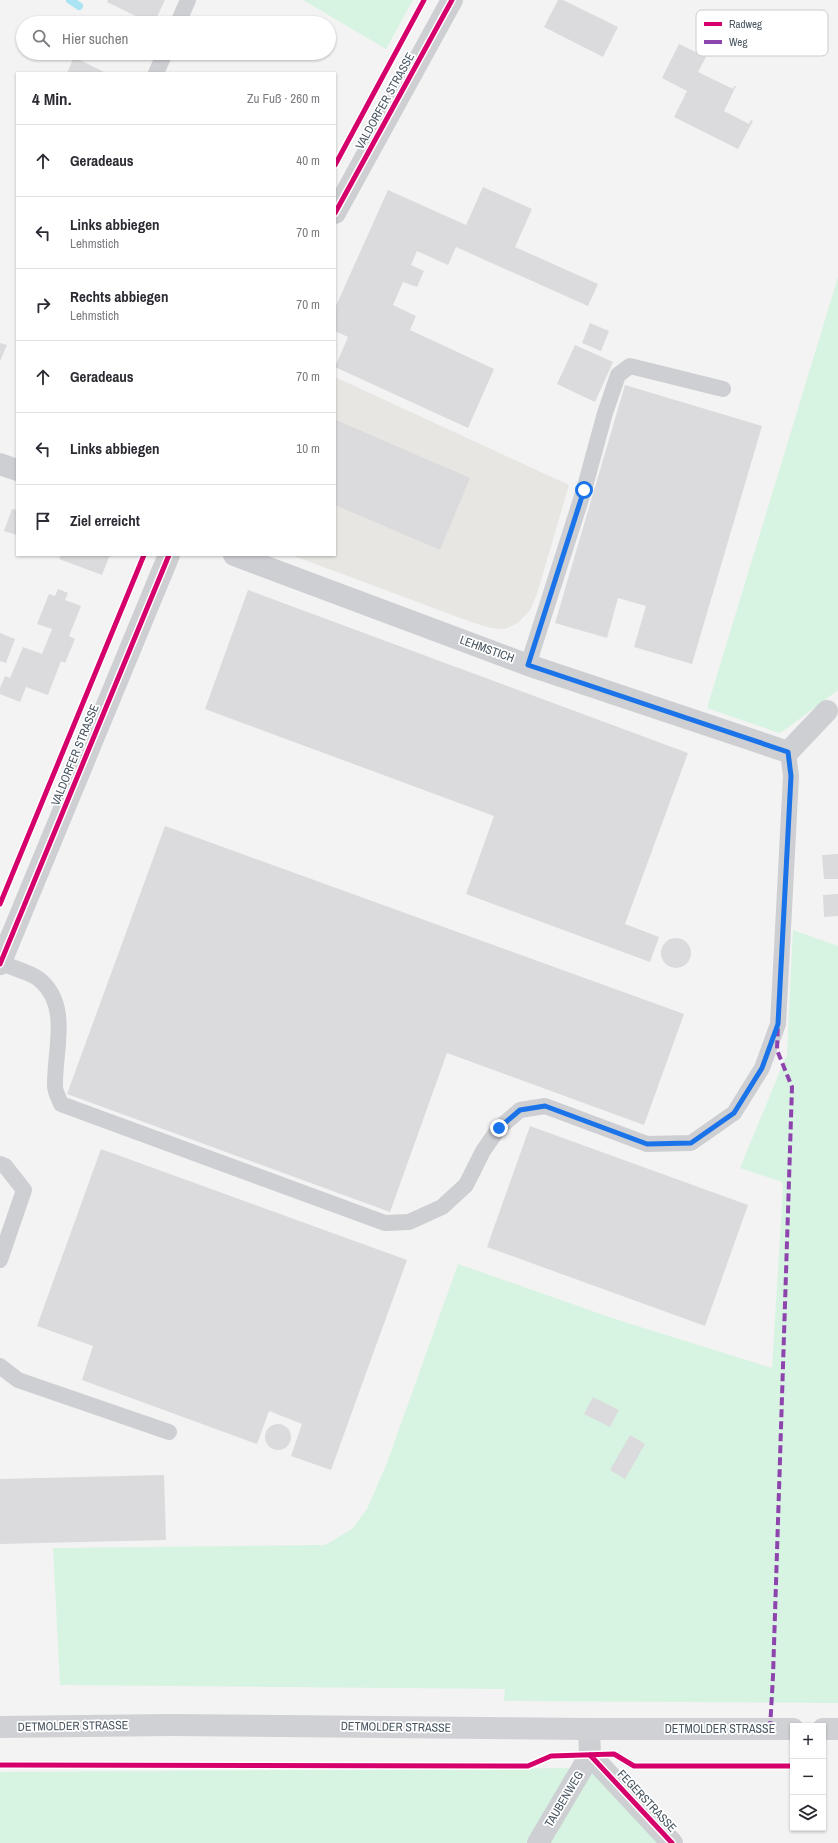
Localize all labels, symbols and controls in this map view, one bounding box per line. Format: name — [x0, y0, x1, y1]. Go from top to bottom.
legend — [696, 10, 828, 56]
search box — [16, 16, 336, 60]
text: Radweg — [729, 17, 762, 31]
icon: search — [30, 27, 52, 49]
text: Hier suchen — [62, 28, 128, 49]
text: Weg — [729, 35, 747, 49]
street label: VALDORFER STRASSE — [352, 50, 418, 152]
text: 4 Min. — [32, 87, 72, 110]
text: Zu Fuß · 260 m — [247, 90, 320, 107]
icon: ahead — [32, 150, 54, 172]
text: Geradeaus — [70, 150, 134, 171]
text: 40 m — [296, 152, 320, 169]
text: Links abbiegen — [70, 214, 160, 235]
icon: left — [32, 222, 54, 244]
text: 70 m — [296, 224, 320, 241]
text: Lehmstich — [70, 235, 119, 252]
text: Rechts abbiegen — [70, 286, 168, 307]
icon: right — [32, 294, 54, 316]
text: 70 m — [296, 296, 320, 313]
text: Lehmstich — [70, 307, 119, 324]
icon: ahead — [32, 366, 54, 388]
text: Geradeaus — [70, 366, 134, 387]
text: 70 m — [296, 368, 320, 385]
icon: left — [32, 438, 54, 460]
text: Links abbiegen — [70, 438, 160, 459]
text: 10 m — [296, 440, 320, 457]
route start — [575, 481, 593, 499]
icon: arrive — [32, 510, 54, 532]
text: Ziel erreicht — [70, 510, 140, 531]
street label: LEHMSTICH — [458, 632, 516, 666]
street label: VALDORFER STRASSE — [47, 702, 103, 808]
route end — [490, 1119, 508, 1137]
street label: DETMOLDER STRASSE — [18, 1717, 128, 1735]
street label: DETMOLDER STRASSE — [341, 1718, 451, 1736]
street label: DETMOLDER STRASSE — [665, 1721, 775, 1737]
map controls — [790, 1723, 826, 1831]
button: + — [790, 1723, 826, 1759]
button: − — [790, 1759, 826, 1795]
street label: FEGERSTRASSE — [614, 1766, 680, 1836]
street label: TAUBENWEG — [541, 1768, 587, 1830]
button: layers — [790, 1795, 826, 1831]

